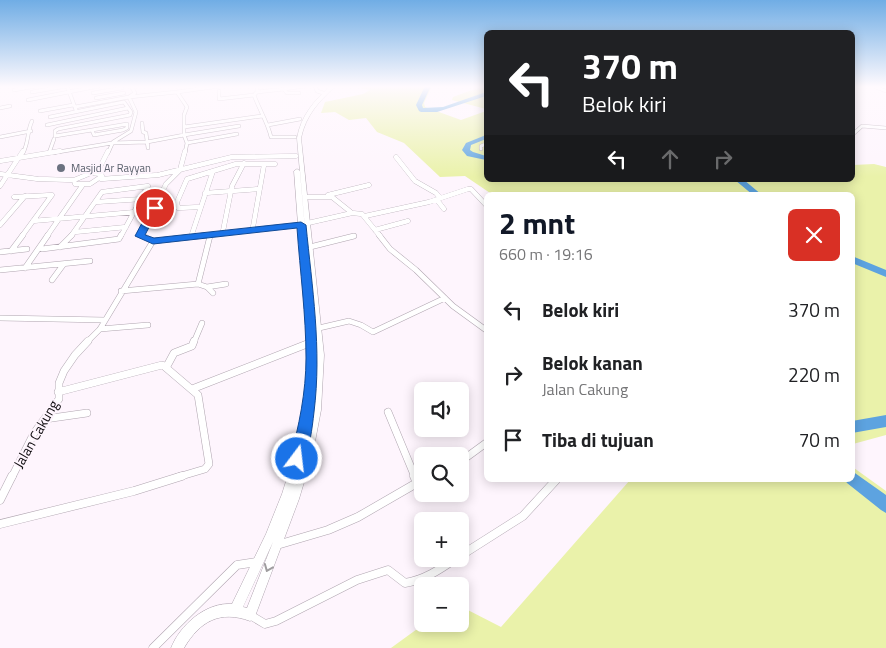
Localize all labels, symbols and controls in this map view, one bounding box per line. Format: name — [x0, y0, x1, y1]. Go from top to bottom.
text: 370 m — [582, 39, 678, 93]
icon: left — [499, 50, 564, 115]
text: Belok kiri — [582, 87, 667, 121]
icon: left — [603, 145, 631, 173]
icon: ahead — [656, 145, 684, 173]
icon: right — [709, 145, 737, 173]
place label: Masjid Ar Rayyan — [71, 160, 151, 176]
marker: Masjid Ar Rayyan — [55, 162, 67, 174]
pin — [134, 187, 176, 229]
icon: arrive — [141, 194, 169, 222]
text: 2 mnt — [499, 200, 575, 246]
button: close — [788, 209, 840, 261]
text: 660 m · 19:16 — [499, 242, 593, 266]
text: Belok kiri — [542, 295, 619, 324]
text: 370 m — [788, 295, 840, 324]
icon: left — [499, 296, 527, 324]
text: Belok kanan — [542, 348, 643, 377]
text: 220 m — [788, 360, 840, 389]
icon: right — [499, 361, 527, 389]
text: Jalan Cakung — [542, 377, 628, 401]
map controls — [414, 382, 469, 632]
button: sound — [414, 382, 469, 437]
street label: Jalan Cakung — [8, 396, 64, 472]
text: Tiba di tujuan — [542, 425, 654, 454]
text: 70 m — [799, 425, 840, 454]
icon: arrive — [499, 426, 527, 454]
position arrow — [270, 432, 322, 484]
button: search — [414, 447, 469, 502]
button: + — [414, 512, 469, 567]
one-way arrow — [264, 563, 274, 572]
button: − — [414, 577, 469, 632]

